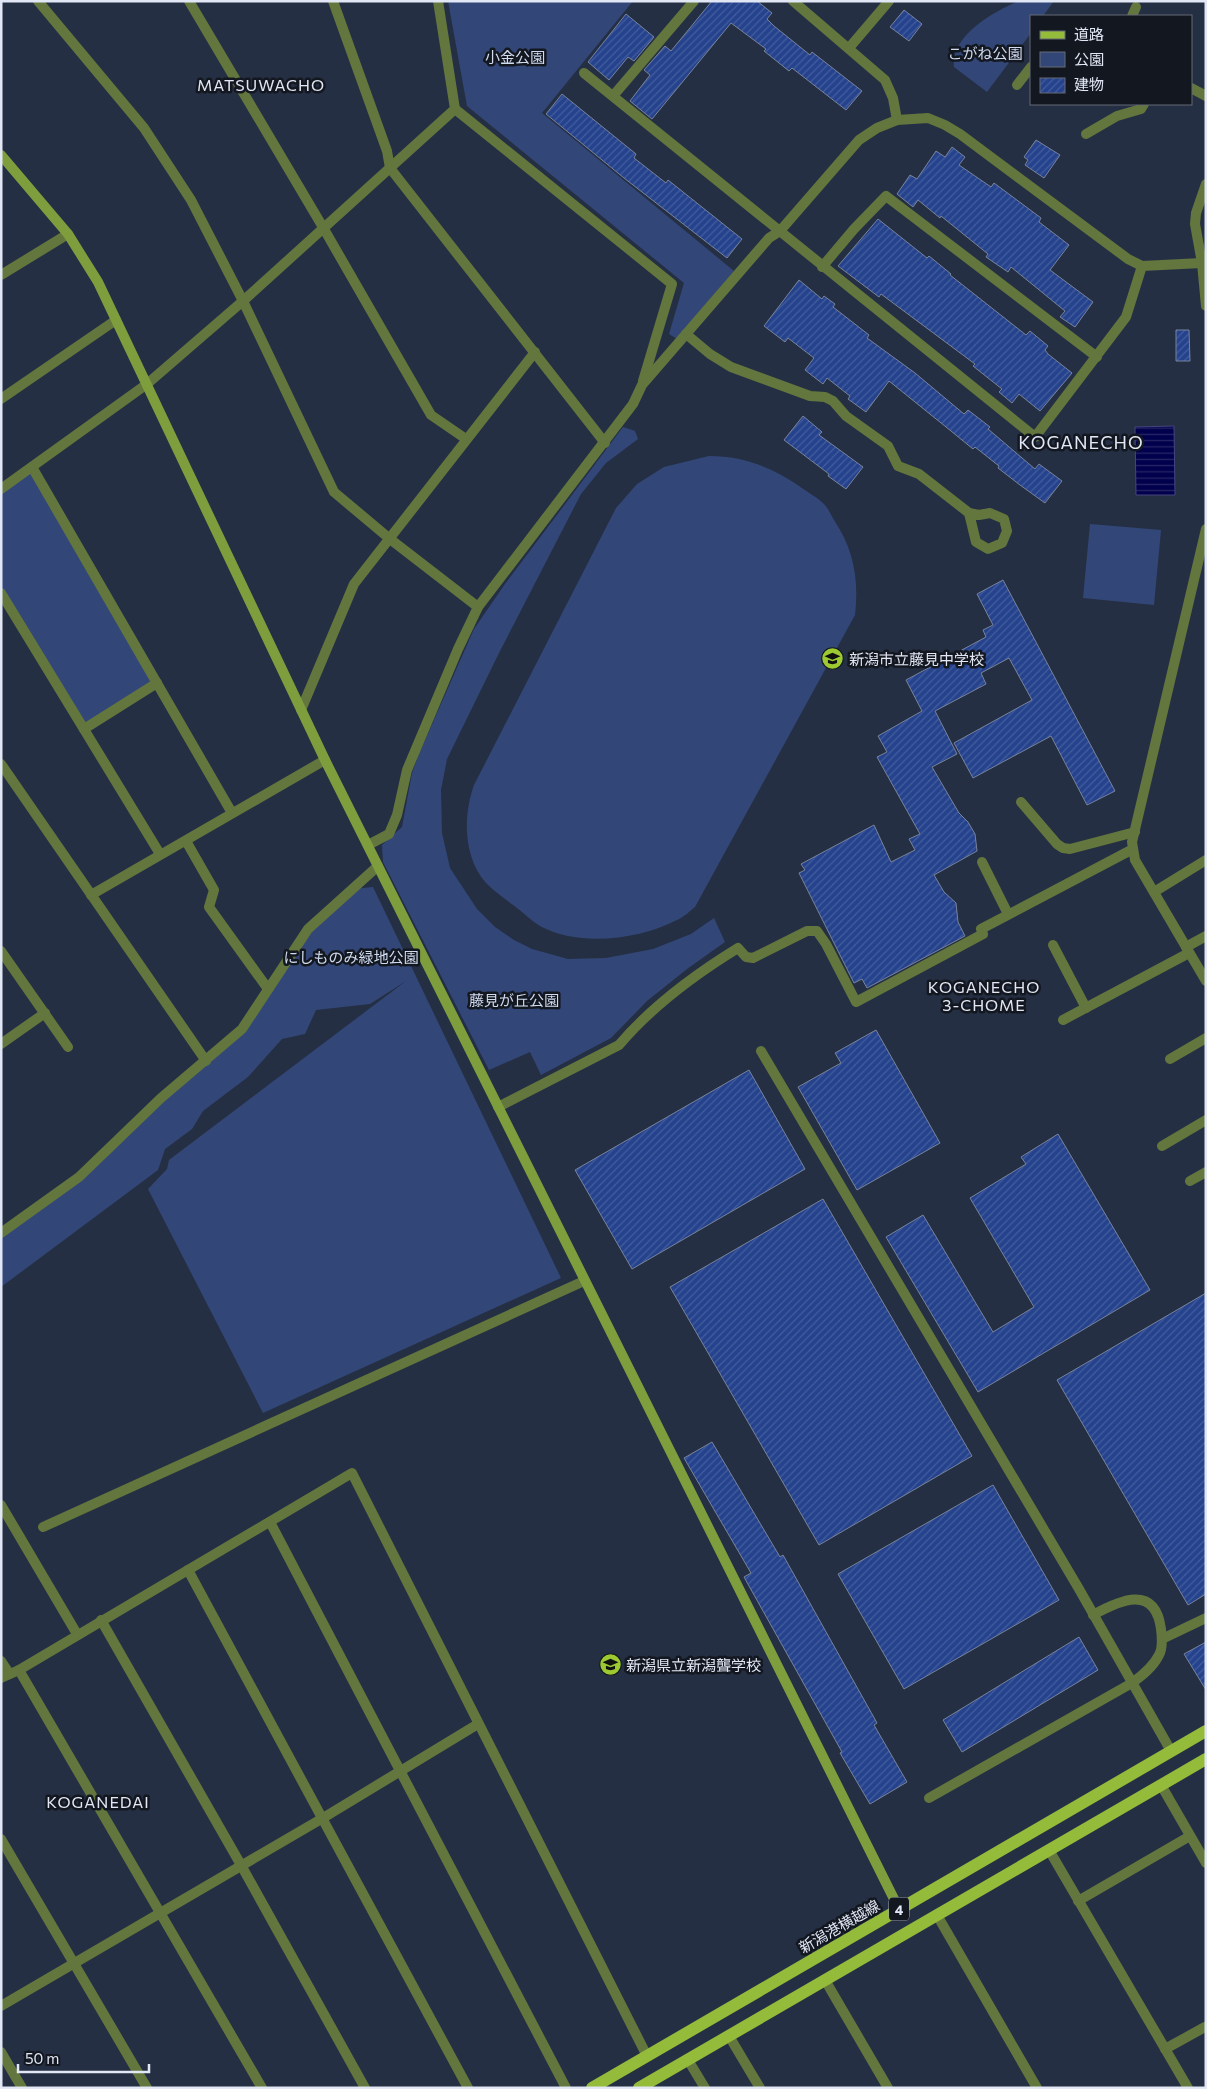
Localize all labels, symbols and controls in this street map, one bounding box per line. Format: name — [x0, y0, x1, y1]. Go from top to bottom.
legend — [1030, 15, 1192, 105]
text: 道路 — [1074, 25, 1104, 43]
park label: こがね公園 — [947, 44, 1023, 62]
park label: 小金公園 — [485, 48, 545, 66]
text: 公園 — [1074, 50, 1104, 68]
district label: MATSUWACHO — [197, 75, 325, 94]
text: 建物 — [1074, 75, 1104, 93]
district label: KOGANECHO — [1018, 431, 1144, 453]
school or university icon: 新潟市立藤見中学校 — [821, 647, 845, 671]
place label: 新潟市立藤見中学校 — [849, 650, 984, 668]
park label: にしものみ緑地公園 — [283, 948, 419, 966]
district label: KOGANECHO 3-CHOME — [928, 977, 1040, 1014]
park label: 藤見が丘公園 — [469, 991, 559, 1009]
school or university icon: 新潟県立新潟聾学校 — [598, 1653, 622, 1677]
place label: 新潟県立新潟聾学校 — [626, 1656, 761, 1674]
district label: KOGANEDAI — [46, 1792, 150, 1811]
street label: 新潟港横越線 — [796, 1896, 882, 1956]
road number: 4 — [889, 1898, 909, 1920]
scale bar — [18, 2042, 149, 2074]
text: 50 m — [25, 2049, 59, 2067]

